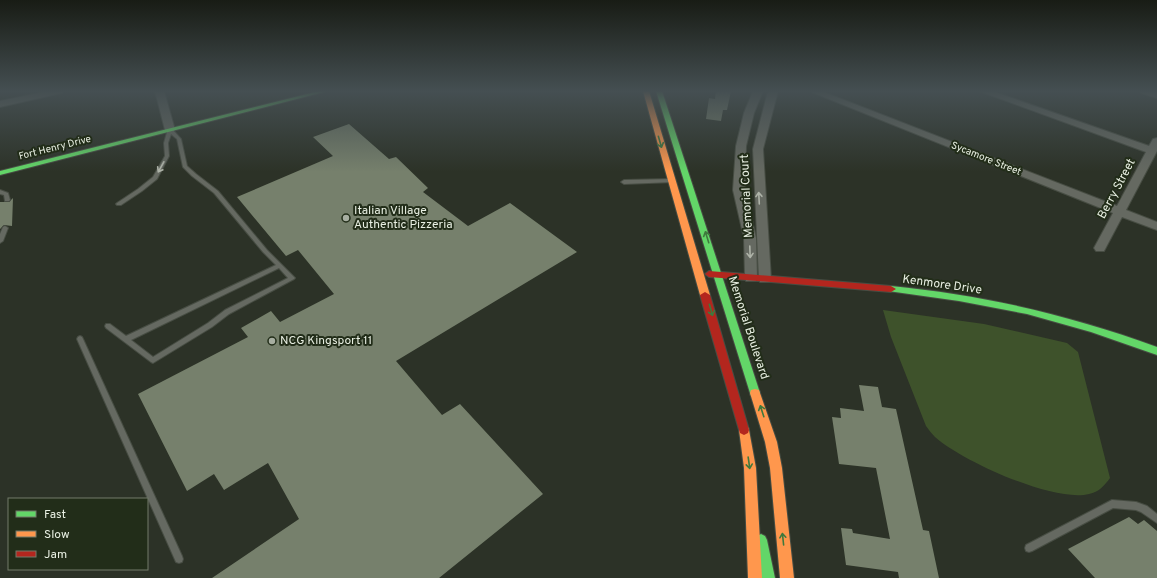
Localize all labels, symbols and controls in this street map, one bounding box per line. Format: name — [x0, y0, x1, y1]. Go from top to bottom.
street label: Fort Henry Drive — [17, 133, 93, 163]
one-way arrow — [657, 135, 664, 148]
street label: Sycamore Street — [949, 139, 1023, 179]
street label: Memorial Court — [737, 154, 757, 238]
street label: Berry Street — [1094, 156, 1140, 222]
one-way arrow — [157, 161, 165, 173]
one-way arrow — [756, 192, 763, 205]
place label: Italian Village Authentic Pizzeria — [354, 203, 453, 233]
marker: Italian Village Authentic Pizzeria — [341, 213, 351, 223]
one-way arrow — [703, 231, 710, 244]
one-way arrow — [747, 245, 754, 258]
street label: Kenmore Drive — [901, 271, 983, 299]
street label: Memorial Boulevard — [724, 274, 772, 382]
one-way arrow — [707, 303, 715, 316]
place label: NCG Kingsport 11 — [280, 333, 372, 349]
marker: NCG Kingsport 11 — [267, 336, 277, 346]
one-way arrow — [758, 405, 765, 418]
one-way arrow — [745, 456, 753, 469]
legend — [8, 498, 148, 570]
text: Fast — [44, 507, 66, 523]
text: Slow — [44, 527, 70, 543]
one-way arrow — [779, 533, 787, 546]
text: Jam — [44, 547, 67, 563]

